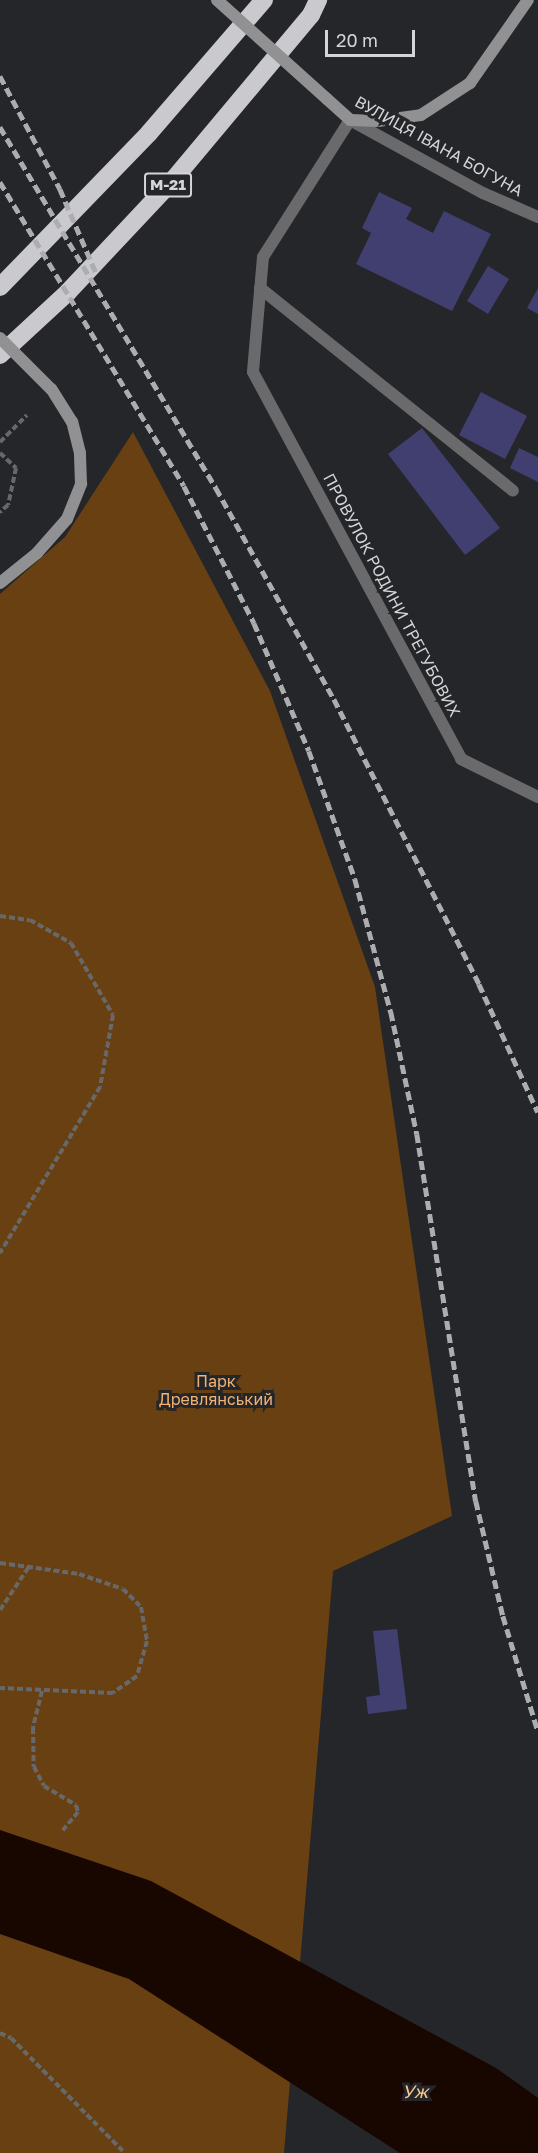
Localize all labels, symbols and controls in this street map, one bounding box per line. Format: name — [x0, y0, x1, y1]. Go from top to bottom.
scale bar — [328, 18, 418, 56]
text: 20 m — [336, 29, 378, 51]
street label: ВУЛИЦЯ ІВАНА БОГУНА — [352, 92, 526, 200]
road number: М-21 — [144, 173, 192, 197]
street label: ПРОВУЛОК РОДИНИ ТРЕГУБОВИХ — [320, 470, 464, 720]
park label: Парк Древлянський — [159, 1371, 273, 1409]
water label: Уж — [402, 2080, 428, 2102]

